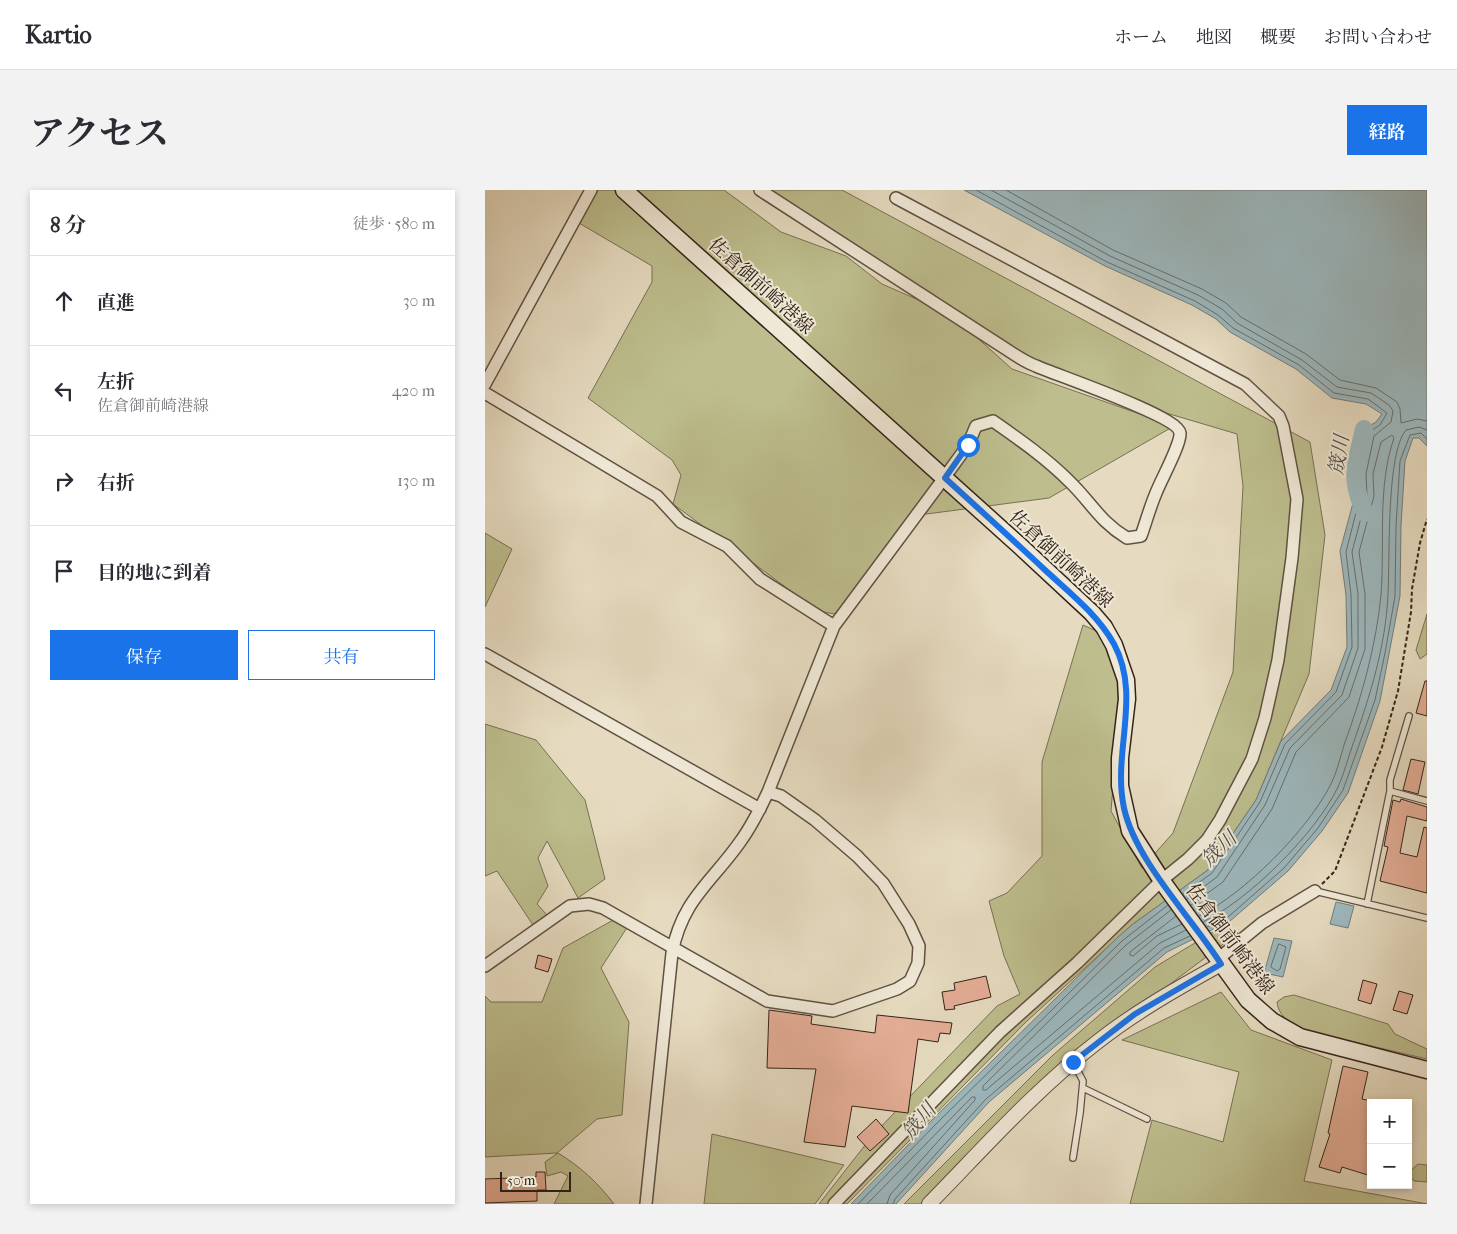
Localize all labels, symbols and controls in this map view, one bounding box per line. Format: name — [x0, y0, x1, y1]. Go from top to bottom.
text: Kartio — [25, 21, 92, 49]
text: ホーム — [1114, 27, 1168, 48]
text: 地図 — [1196, 27, 1232, 48]
text: 概要 — [1260, 27, 1296, 48]
text: お問い合わせ — [1324, 27, 1432, 48]
button: 経路 — [1347, 105, 1427, 155]
text: アクセス — [30, 113, 169, 154]
text: 8 分 — [50, 213, 86, 237]
text: 徒歩 · 580 m — [352, 214, 435, 233]
street label: 佐倉御前崎港線 — [704, 233, 818, 339]
icon: ahead — [50, 287, 78, 315]
text: 30 m — [403, 291, 435, 310]
text: 直進 — [97, 292, 135, 314]
text: 左折 — [97, 371, 135, 393]
icon: left — [50, 377, 78, 405]
text: 420 m — [392, 381, 435, 400]
text: 佐倉御前崎港線 — [97, 396, 209, 415]
water label: 筬川 — [1325, 431, 1354, 477]
route start — [957, 434, 980, 457]
icon: right — [50, 467, 78, 495]
text: 130 m — [397, 471, 435, 490]
text: 右折 — [97, 472, 135, 494]
street label: 佐倉御前崎港線 — [1005, 506, 1117, 612]
icon: arrive — [50, 557, 78, 585]
text: 目的地に到着 — [97, 562, 211, 584]
button: 保存 — [50, 630, 238, 680]
button: 共有 — [248, 630, 435, 680]
water label: 筬川 — [1197, 825, 1243, 871]
street label: 佐倉御前崎港線 — [1181, 879, 1279, 999]
route end — [1062, 1051, 1085, 1074]
water label: 筬川 — [897, 1097, 942, 1144]
map controls — [1367, 1099, 1412, 1189]
button: + — [1367, 1099, 1412, 1144]
button: − — [1367, 1144, 1412, 1189]
scale bar — [500, 1169, 571, 1192]
text: 50 m — [507, 1172, 535, 1189]

